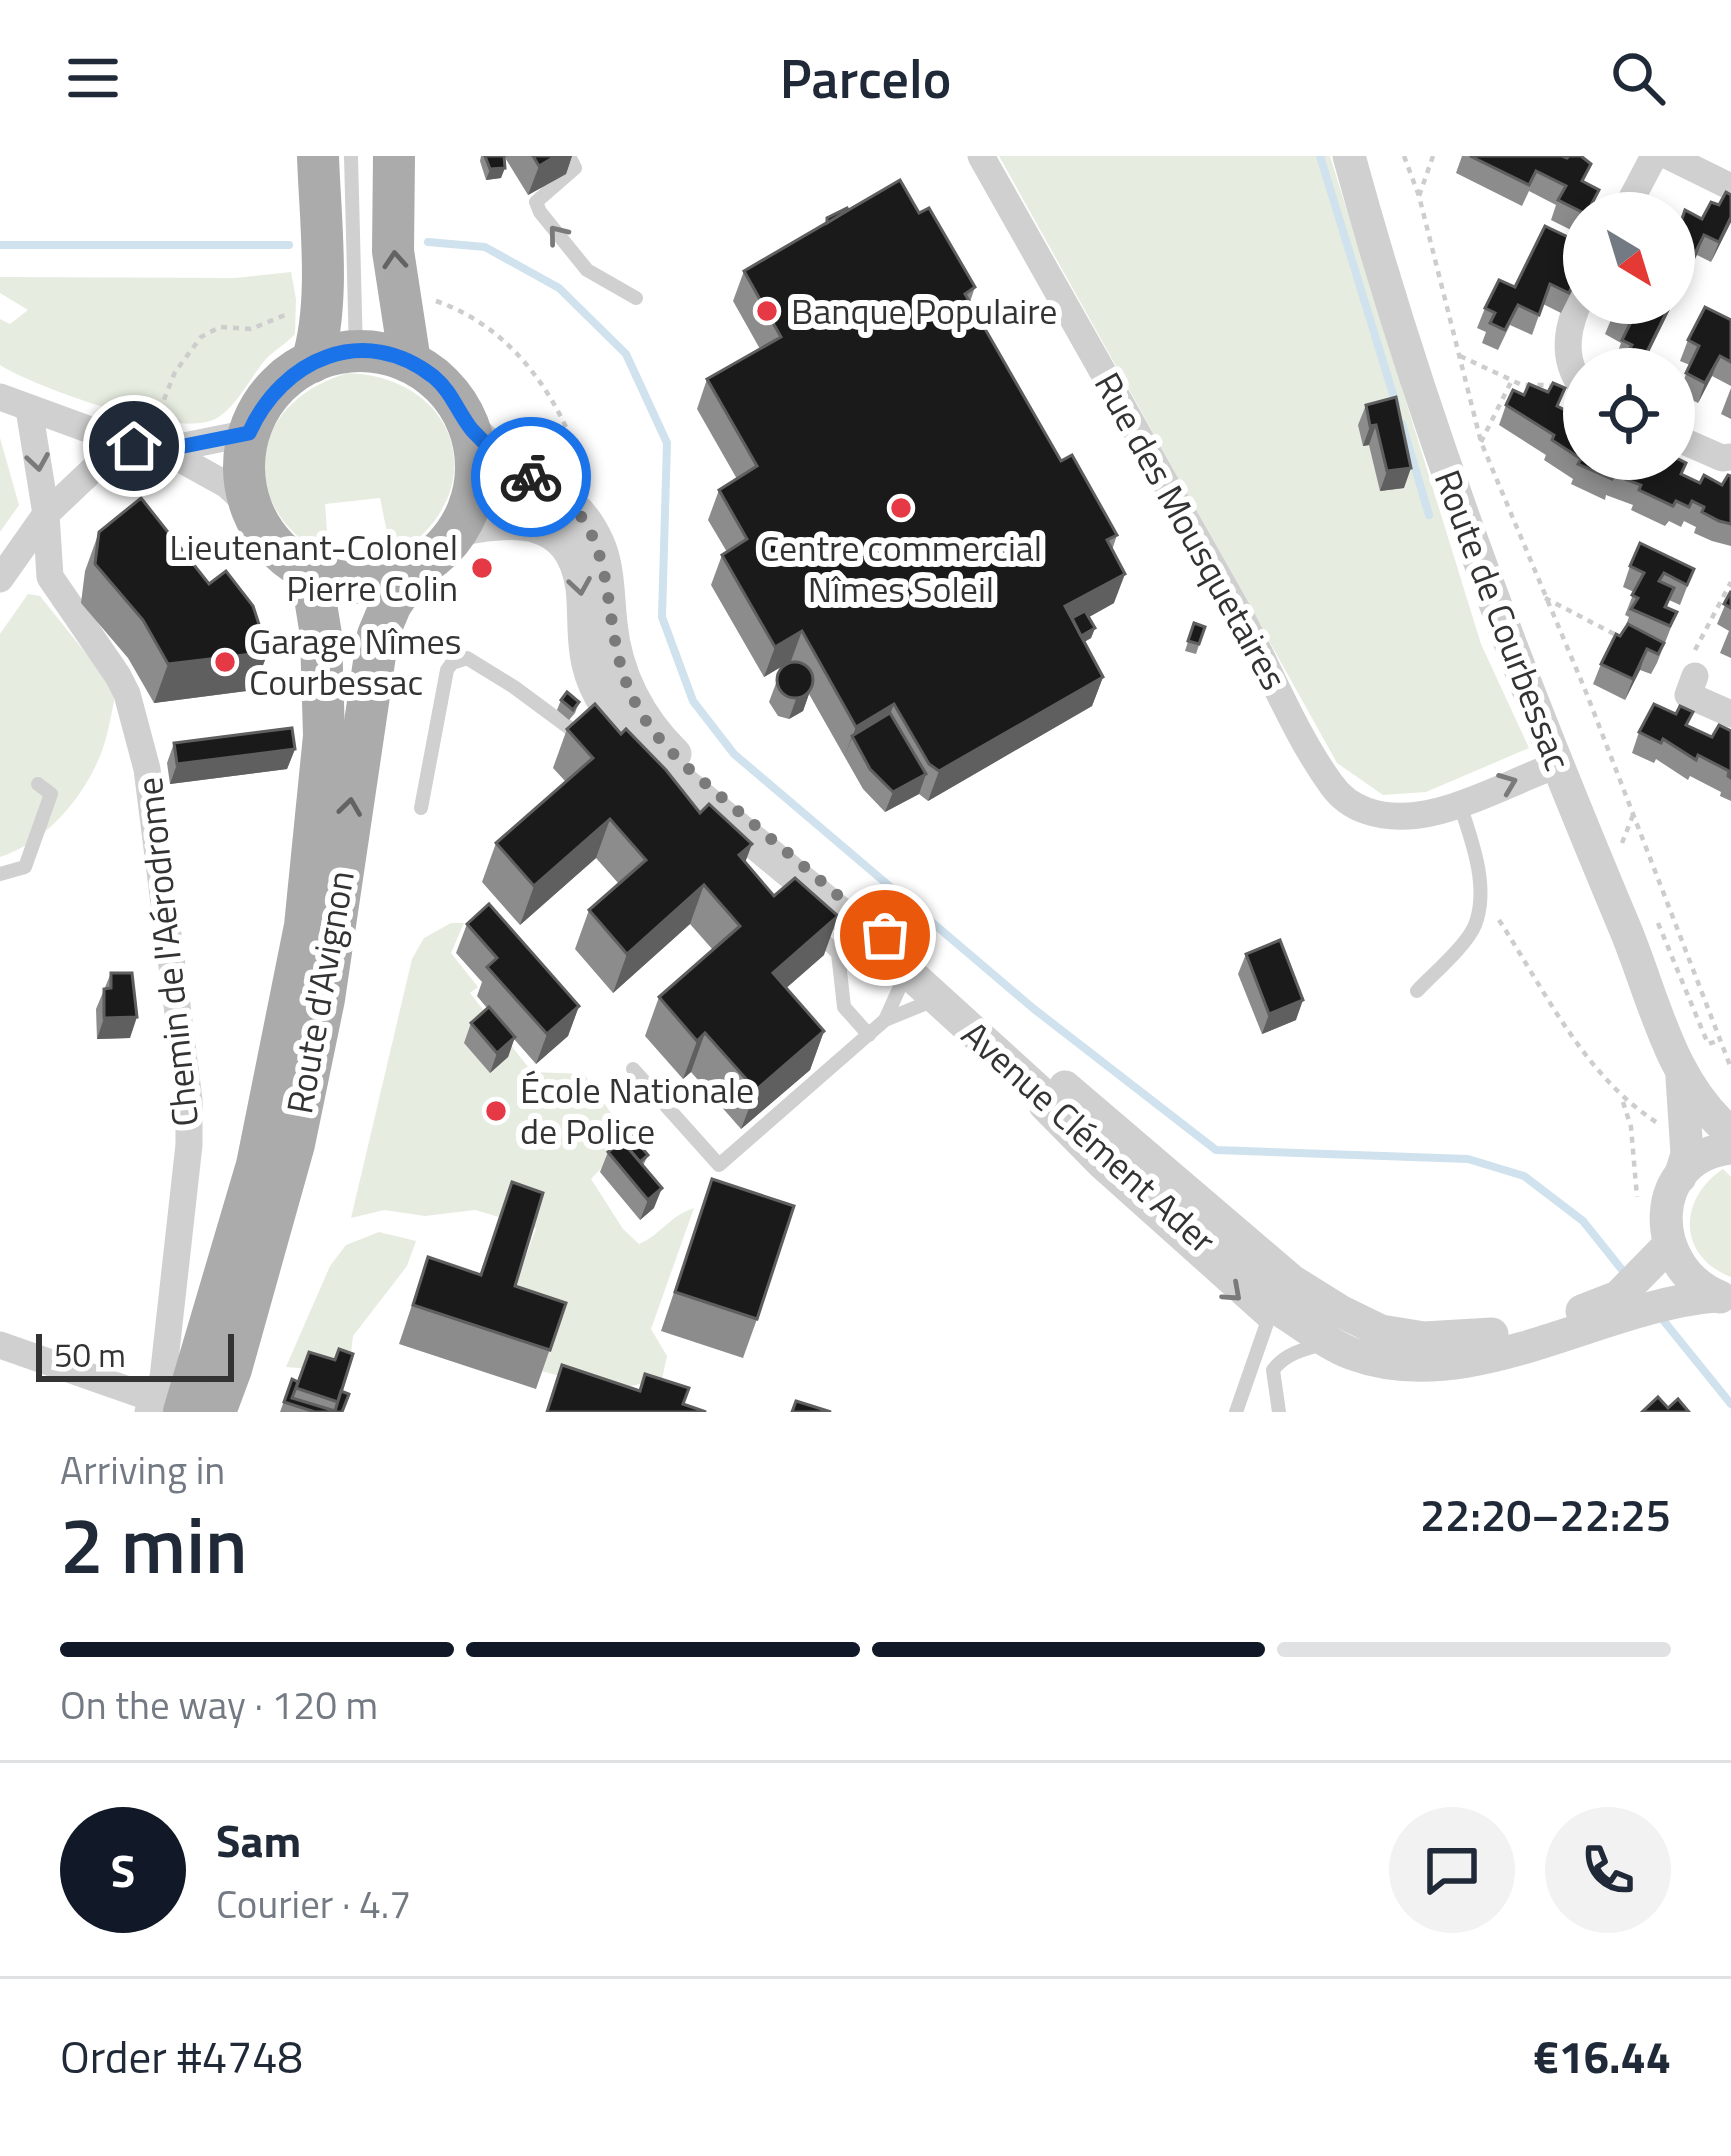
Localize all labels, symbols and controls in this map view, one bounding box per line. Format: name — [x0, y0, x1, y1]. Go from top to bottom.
text: Parcelo — [780, 37, 951, 119]
icon: menu — [60, 45, 126, 111]
icon: search — [1605, 45, 1671, 111]
north arrow — [1563, 192, 1695, 324]
map controls — [1563, 192, 1695, 480]
one-way arrow — [550, 225, 571, 247]
one-way arrow — [382, 250, 408, 269]
place label: Banque Populaire — [791, 283, 1058, 338]
marker: Banque Populaire — [754, 298, 780, 324]
button: locate — [1563, 348, 1695, 480]
street label: Rue des Mousquetaires — [1081, 362, 1302, 700]
pin — [83, 395, 185, 497]
icon: home — [101, 413, 167, 479]
courier — [471, 417, 591, 537]
icon: bike — [498, 444, 564, 510]
one-way arrow — [24, 451, 49, 471]
street label: Route de Courbessac — [1421, 462, 1586, 778]
marker: Centre commercial Nîmes Soleil — [888, 495, 914, 521]
place label: Lieutenant-Colonel Pierre Colin — [169, 519, 458, 615]
place label: Centre commercial Nîmes Soleil — [760, 520, 1042, 616]
marker: Lieutenant-Colonel Pierre Colin — [469, 555, 495, 581]
one-way arrow — [566, 576, 592, 596]
place label: Garage Nîmes Courbessac — [249, 613, 462, 709]
marker: Garage Nîmes Courbessac — [212, 649, 238, 675]
one-way arrow — [1496, 773, 1517, 798]
street label: Chemin de l'Aérodrome — [121, 775, 212, 1129]
one-way arrow — [336, 798, 362, 817]
street label: Route d'Avignon — [271, 866, 368, 1118]
pin — [834, 884, 936, 986]
icon: bag — [852, 902, 918, 968]
street label: Avenue Clément Ader — [950, 1007, 1229, 1266]
place label: École Nationale de Police — [520, 1062, 754, 1158]
marker: École Nationale de Police — [483, 1098, 509, 1124]
one-way arrow — [1219, 1279, 1240, 1300]
scale bar — [36, 1328, 234, 1381]
text: 50 m — [54, 1330, 126, 1380]
text: Arriving in — [60, 1440, 225, 1499]
text: 22:20–22:25 — [1420, 1480, 1671, 1548]
text: 2 min — [60, 1485, 248, 1603]
text: On the way · 120 m — [60, 1675, 378, 1734]
text: Sam — [216, 1806, 301, 1874]
button: chat — [1389, 1807, 1515, 1933]
button: phone — [1545, 1807, 1671, 1933]
text: S — [111, 1836, 135, 1904]
text: Courier · 4.7 — [216, 1874, 411, 1933]
text: Order #4748 — [60, 2022, 303, 2090]
text: €16.44 — [1533, 2022, 1671, 2090]

